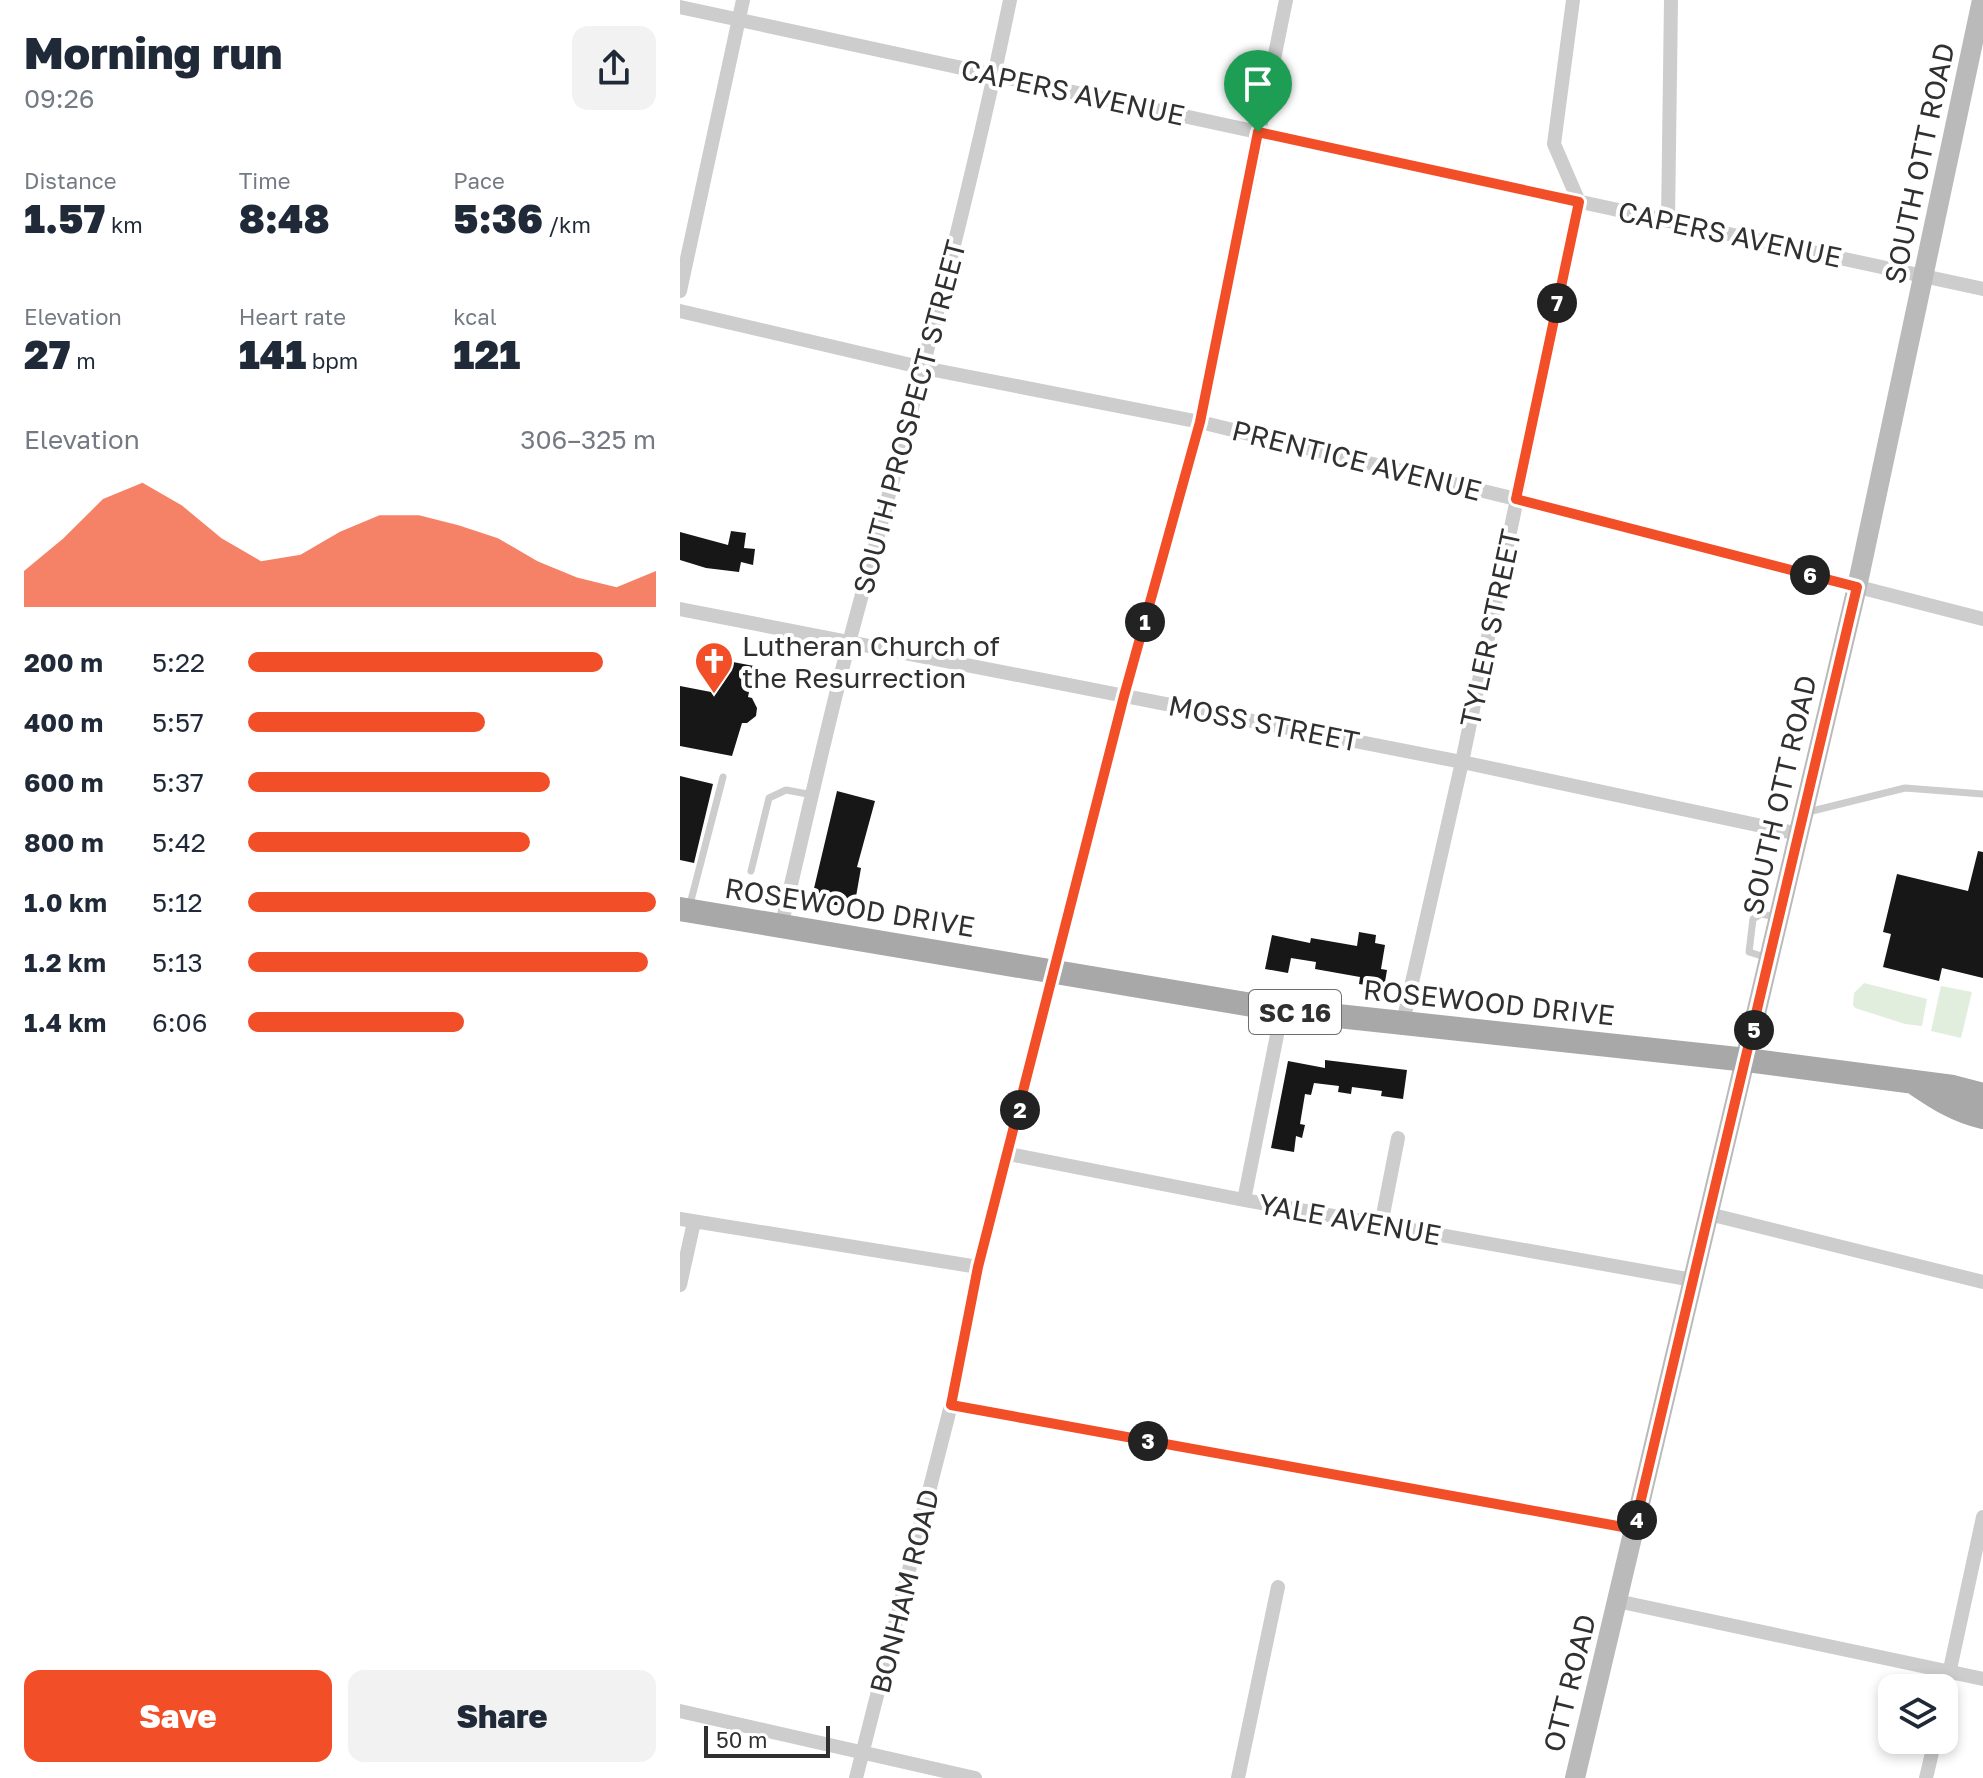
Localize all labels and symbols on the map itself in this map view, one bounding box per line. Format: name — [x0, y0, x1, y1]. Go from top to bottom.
street label: SOUTH OTT ROAD — [1877, 40, 1961, 286]
pin — [1224, 50, 1292, 132]
street label: CAPERS AVENUE — [958, 52, 1188, 132]
street label: CAPERS AVENUE — [1615, 194, 1845, 274]
street label: SOUTH PROSPECT STREET — [846, 237, 972, 597]
pin: 7 — [1537, 283, 1577, 323]
street label: PRENTICE AVENUE — [1229, 413, 1485, 507]
street label: TYLER STREET — [1453, 526, 1527, 730]
pin: 6 — [1790, 555, 1830, 595]
pin: 1 — [1125, 602, 1165, 642]
place label: Lutheran Church of the Resurrection — [742, 629, 1000, 694]
church icon: Lutheran Church of the Resurrection — [693, 640, 735, 695]
street label: SOUTH OTT ROAD — [1735, 672, 1823, 918]
street label: MOSS STREET — [1166, 688, 1362, 758]
street label: ROSEWOOD DRIVE — [723, 871, 977, 943]
street label: ROSEWOOD DRIVE — [1362, 972, 1616, 1032]
road number: SC 16 — [1249, 990, 1341, 1034]
pin: 5 — [1734, 1010, 1774, 1050]
pin: 2 — [1000, 1090, 1040, 1130]
street label: YALE AVENUE — [1256, 1187, 1444, 1251]
pin: 3 — [1128, 1421, 1168, 1461]
street label: BONHAM ROAD — [863, 1485, 945, 1697]
pin: 4 — [1617, 1500, 1657, 1540]
street label: OTT ROAD — [1536, 1611, 1602, 1755]
scale bar — [704, 1722, 830, 1758]

